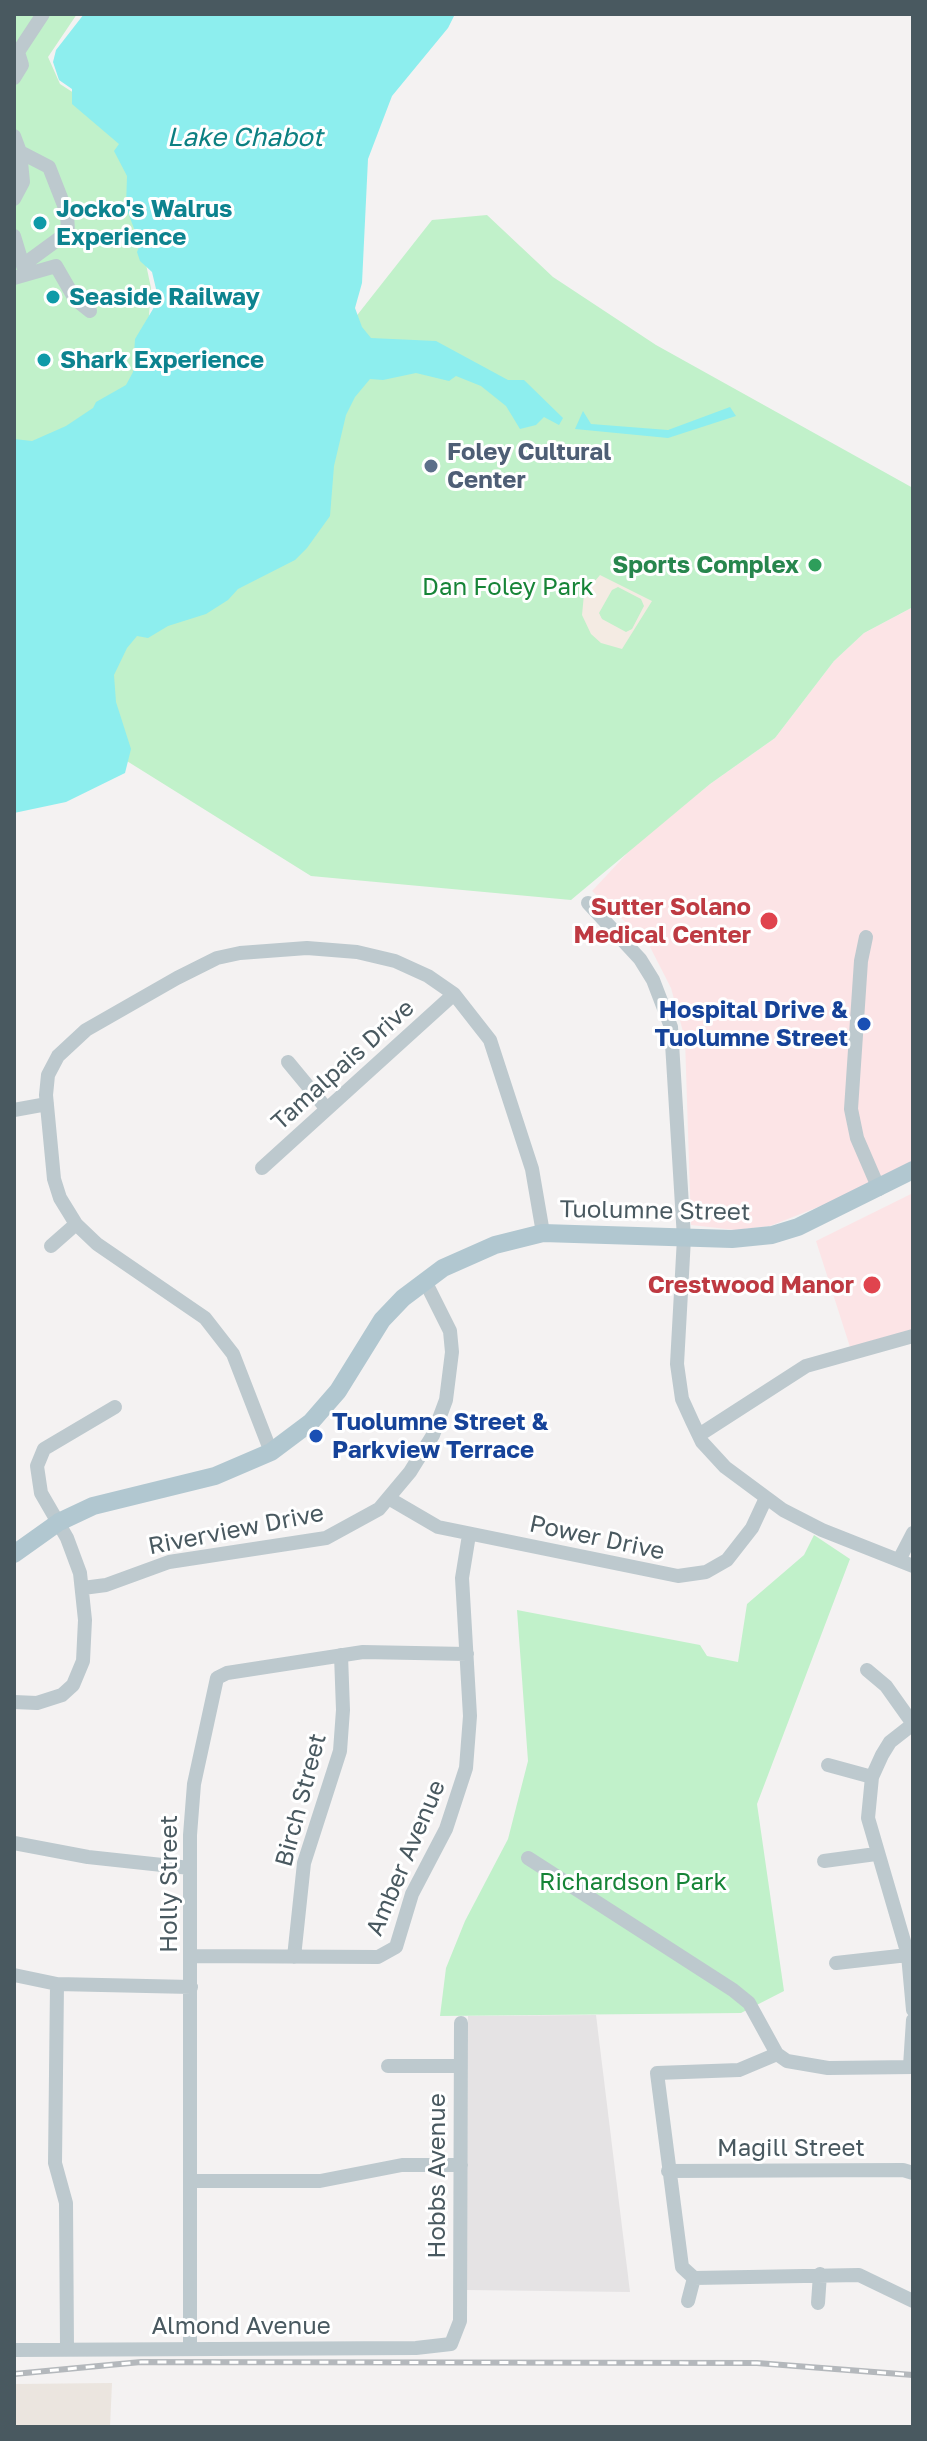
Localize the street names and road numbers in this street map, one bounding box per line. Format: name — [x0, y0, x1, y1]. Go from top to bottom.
street label: Tamalpais Drive — [266, 994, 420, 1136]
street label: Tuolumne Street — [559, 1195, 751, 1227]
street label: Riverview Drive — [146, 1499, 326, 1561]
street label: Power Drive — [527, 1510, 667, 1566]
street label: Birch Street — [269, 1730, 333, 1870]
street label: Amber Avenue — [360, 1776, 452, 1940]
street label: Holly Street — [155, 1815, 183, 1953]
street label: Hobbs Avenue — [423, 2093, 451, 2259]
street label: Magill Street — [717, 2134, 865, 2162]
street label: Almond Avenue — [151, 2312, 331, 2340]

